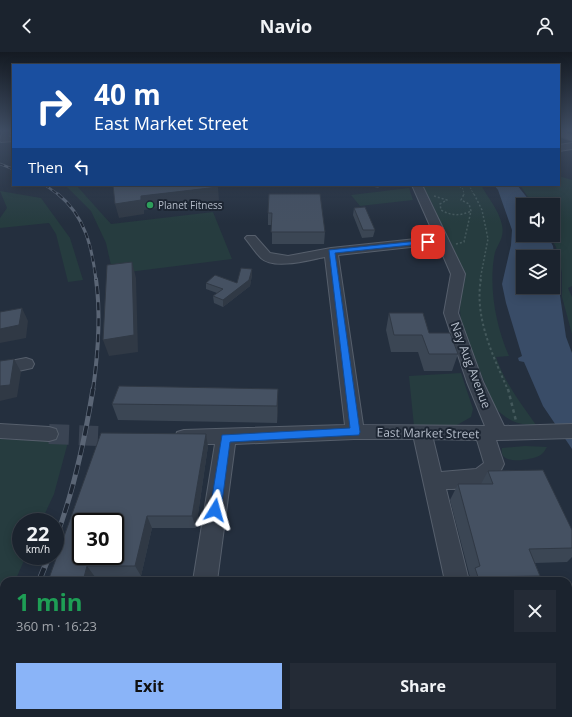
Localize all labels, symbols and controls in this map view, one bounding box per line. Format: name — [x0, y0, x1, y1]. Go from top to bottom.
text: Navio — [260, 14, 312, 38]
icon: back — [16, 15, 38, 37]
icon: person — [534, 15, 556, 37]
text: 40 m — [94, 75, 161, 113]
icon: right — [28, 80, 80, 132]
text: East Market Street — [94, 111, 248, 135]
icon: left — [71, 156, 93, 178]
text: Then — [28, 157, 63, 177]
place label: Planet Fitness — [158, 198, 223, 212]
map controls — [516, 198, 560, 294]
button: sound — [516, 198, 560, 242]
marker: Planet Fitness — [145, 200, 155, 210]
pin — [411, 225, 445, 259]
icon: arrive — [417, 231, 439, 253]
button: layers — [516, 250, 560, 294]
street label: Nay Aug Avenue — [447, 319, 495, 411]
street label: East Market Street — [376, 424, 480, 442]
position arrow — [194, 489, 236, 531]
speed limit sign: 30 — [72, 513, 124, 565]
text: 22 — [27, 520, 49, 547]
text: km/h — [26, 542, 50, 556]
text: 1 min — [16, 585, 83, 618]
button: close — [514, 590, 556, 632]
text: 360 m · 16:23 — [16, 617, 97, 635]
button: Exit — [16, 663, 282, 709]
button: Share — [290, 663, 556, 709]

